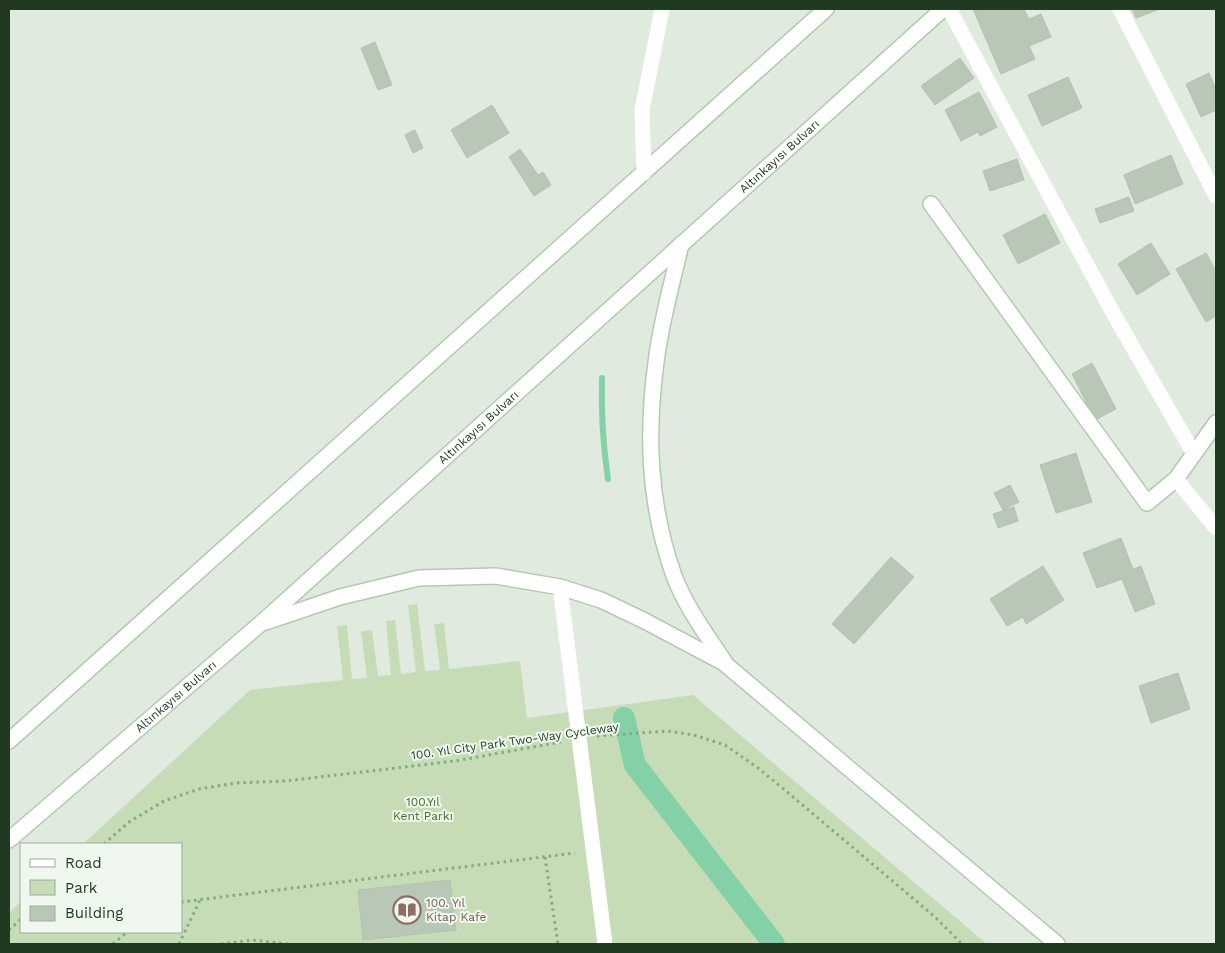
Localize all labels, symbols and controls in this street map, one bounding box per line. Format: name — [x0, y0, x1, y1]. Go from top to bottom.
street label: Altınkayısı Bulvarı — [736, 117, 822, 196]
street label: Altınkayısı Bulvarı — [435, 388, 521, 467]
street label: Altınkayısı Bulvarı — [132, 658, 219, 735]
street label: 100. Yıl City Park Two-Way Cycleway — [410, 719, 620, 763]
park label: 100.Yıl Kent Parkı — [393, 795, 453, 823]
legend — [20, 843, 182, 933]
text: Road — [65, 854, 102, 872]
text: Park — [65, 879, 98, 897]
library icon: 100. Yıl Kitap Kafe — [392, 895, 422, 925]
place label: 100. Yıl Kitap Kafe — [426, 896, 486, 924]
text: Building — [65, 904, 123, 922]

